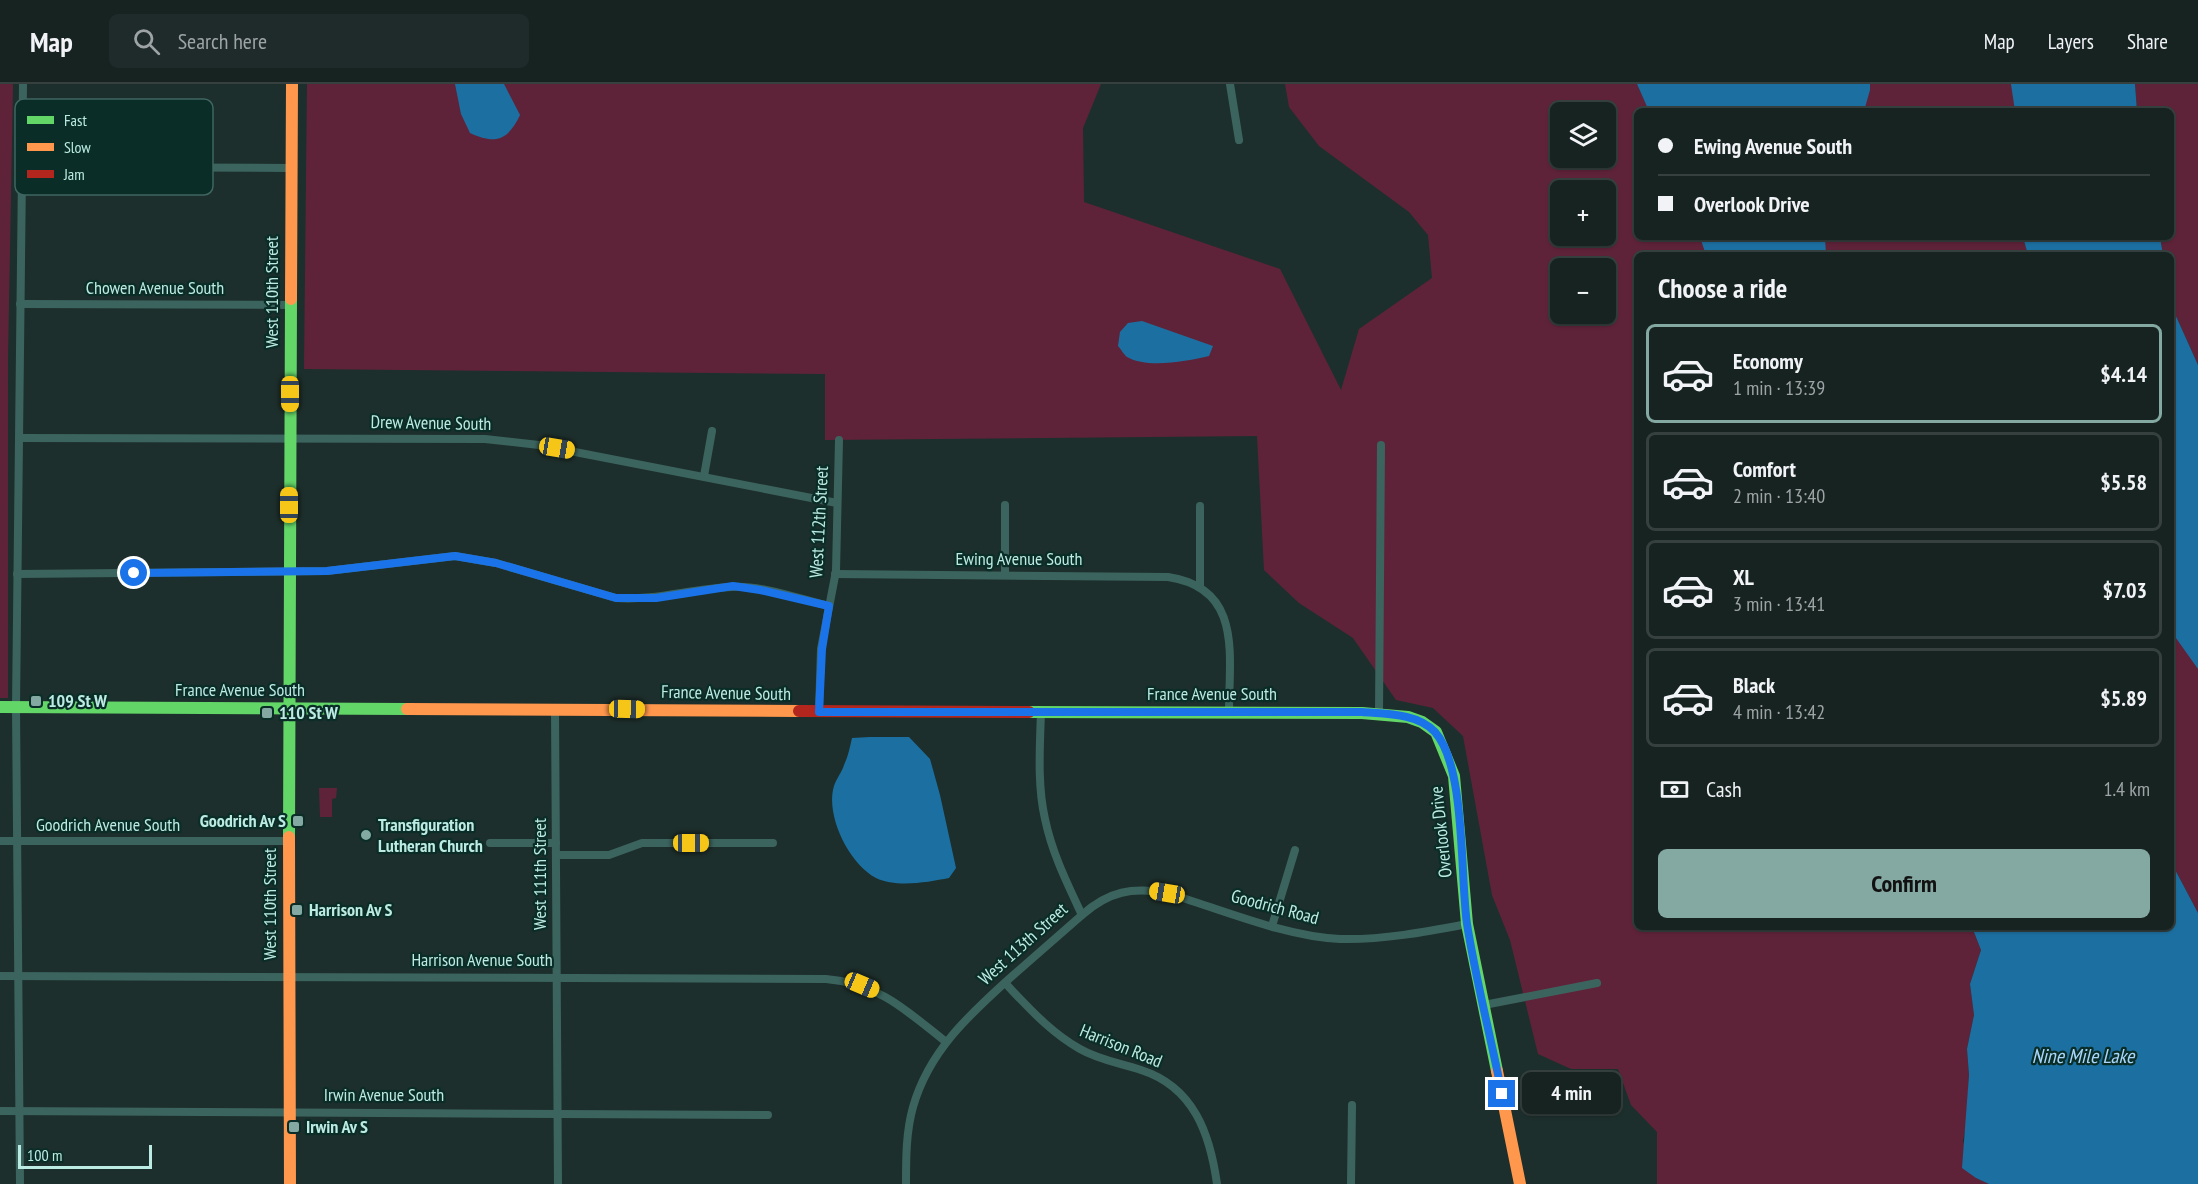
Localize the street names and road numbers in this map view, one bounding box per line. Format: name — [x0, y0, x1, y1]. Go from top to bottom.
street label: West 110th Street — [260, 236, 283, 348]
street label: Chowen Avenue South — [86, 276, 224, 299]
street label: Drew Avenue South — [370, 410, 492, 435]
street label: West 112th Street — [804, 465, 833, 578]
street label: Ewing Avenue South — [956, 547, 1082, 570]
street label: France Avenue South — [175, 678, 305, 701]
street label: France Avenue South — [661, 680, 791, 705]
street label: France Avenue South — [1147, 682, 1277, 705]
street label: Overlook Drive — [1424, 785, 1457, 879]
street label: Goodrich Avenue South — [36, 813, 180, 836]
street label: West 111th Street — [528, 818, 551, 930]
street label: West 110th Street — [258, 848, 281, 960]
street label: Goodrich Road — [1229, 884, 1322, 929]
street label: West 113th Street — [973, 898, 1072, 990]
street label: Harrison Avenue South — [411, 948, 553, 971]
street label: Harrison Road — [1077, 1019, 1166, 1072]
street label: Irwin Avenue South — [324, 1083, 444, 1106]

